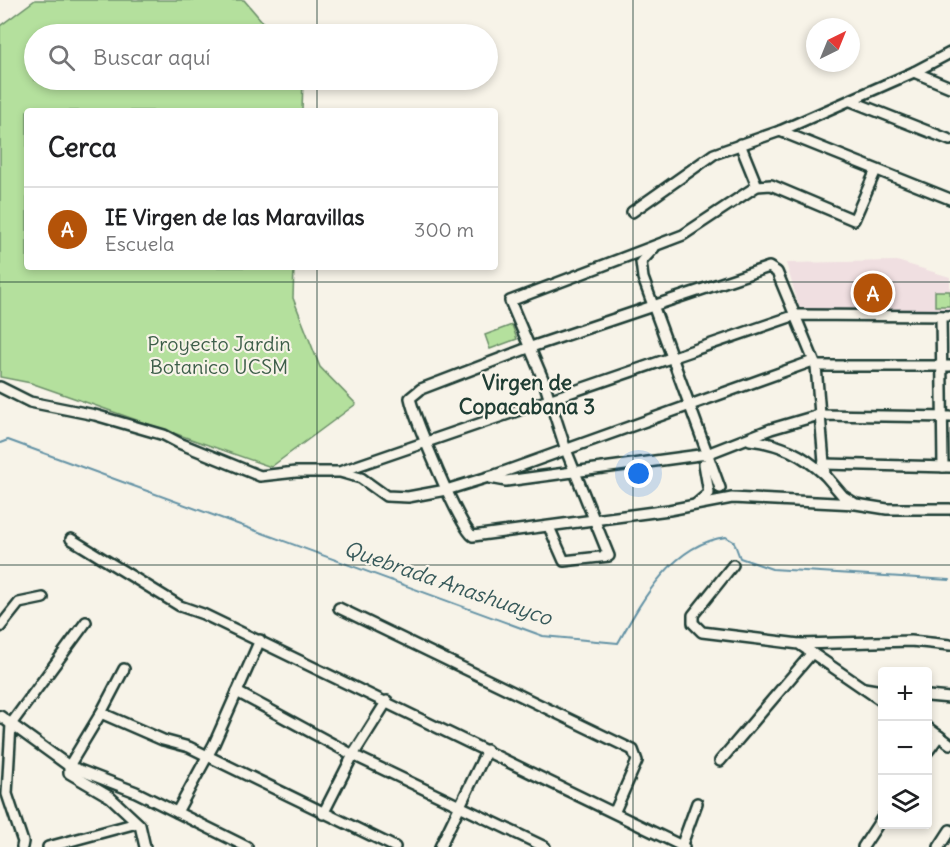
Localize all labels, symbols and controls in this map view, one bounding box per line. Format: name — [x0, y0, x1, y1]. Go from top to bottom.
north arrow — [806, 18, 860, 72]
search box — [24, 24, 498, 90]
icon: search — [45, 41, 78, 74]
text: Buscar aquí — [93, 43, 210, 71]
text: Cerca — [48, 131, 117, 164]
text: IE Virgen de las Maravillas — [105, 203, 365, 231]
text: A — [61, 217, 74, 242]
text: 300 m — [414, 217, 474, 242]
text: Escuela — [105, 231, 174, 256]
pin: A — [854, 270, 892, 316]
park label: Proyecto Jardin Botanico UCSM — [147, 331, 291, 379]
district label: Virgen de Copacabana 3 — [459, 369, 595, 420]
your location — [624, 459, 653, 488]
water label: Quebrada Anashuayco — [341, 535, 557, 632]
map controls — [878, 667, 932, 829]
button: + — [878, 667, 932, 721]
button: − — [878, 721, 932, 775]
button: layers — [878, 775, 932, 829]

